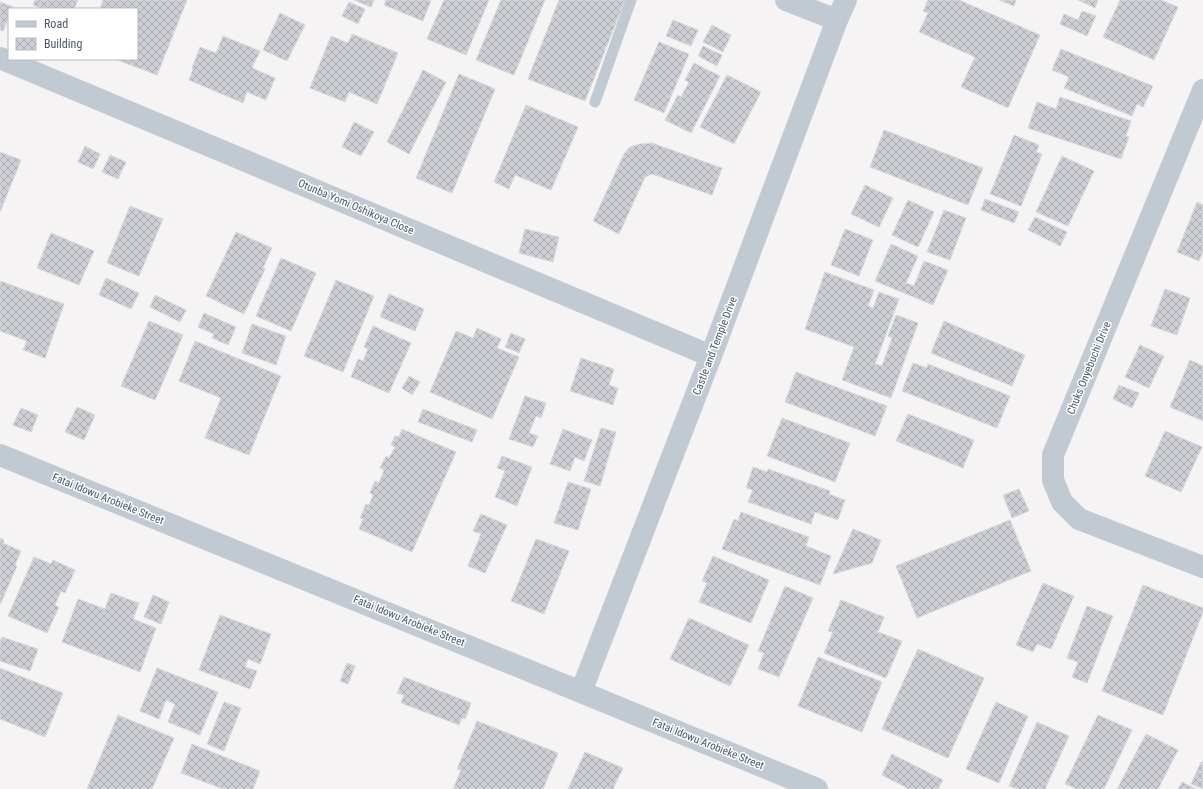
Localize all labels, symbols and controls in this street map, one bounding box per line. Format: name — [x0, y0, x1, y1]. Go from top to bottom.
legend — [8, 8, 138, 60]
text: Road — [44, 17, 68, 31]
text: Building — [44, 37, 82, 51]
street label: Otunba Yomi Oshikoya Close — [296, 177, 416, 237]
street label: Castle and Temple Drive — [690, 295, 740, 397]
street label: Chuks Onyebuchi Drive — [1064, 320, 1114, 416]
street label: Fatai Idowu Arobieke Street — [50, 471, 166, 527]
street label: Fatai Idowu Arobieke Street — [351, 593, 467, 649]
street label: Fatai Idowu Arobieke Street — [650, 716, 766, 772]

